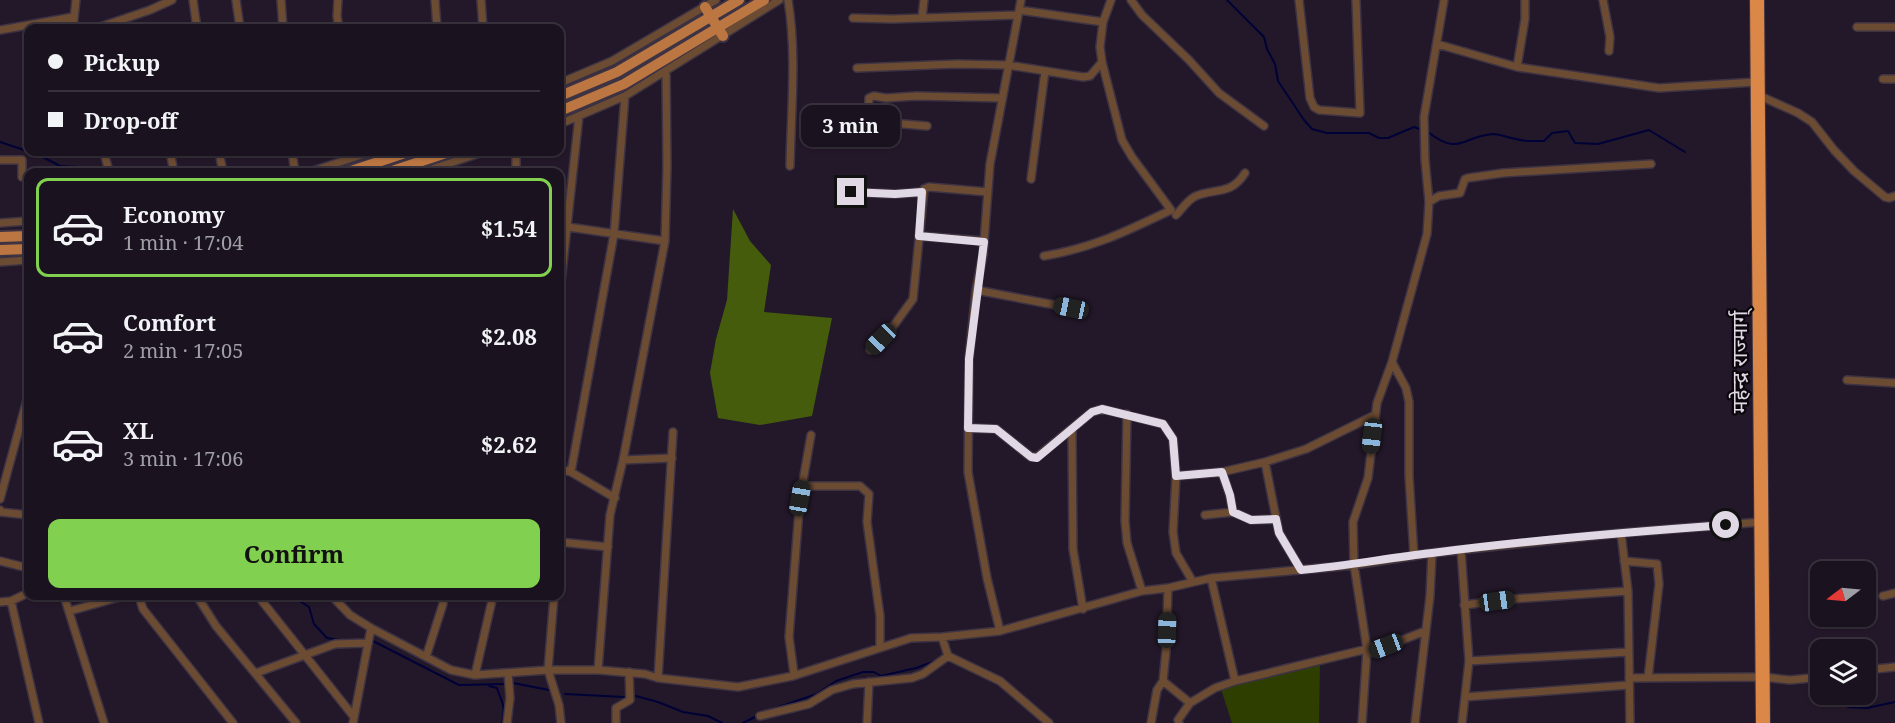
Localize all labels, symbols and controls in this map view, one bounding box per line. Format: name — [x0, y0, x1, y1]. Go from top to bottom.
text: Pickup — [84, 47, 160, 77]
text: Drop-off — [84, 105, 177, 135]
callout: 3 min — [802, 105, 900, 147]
text: 3 min — [822, 112, 879, 139]
route end — [837, 178, 864, 205]
text: Economy — [123, 199, 225, 229]
icon: car — [51, 201, 105, 255]
text: $1.54 — [481, 213, 537, 243]
text: 1 min · 17:04 — [123, 229, 243, 256]
car — [1052, 295, 1090, 321]
text: Comfort — [123, 307, 216, 337]
street label: महेन्द्र राज्मार्ग् — [1725, 308, 1753, 413]
icon: car — [51, 309, 105, 363]
car — [862, 320, 900, 358]
text: $2.08 — [481, 321, 537, 351]
text: 2 min · 17:05 — [123, 337, 243, 364]
text: XL — [123, 415, 154, 445]
icon: car — [51, 417, 105, 471]
car — [1361, 417, 1383, 455]
text: $2.62 — [481, 429, 537, 459]
text: 3 min · 17:06 — [123, 445, 243, 472]
car — [788, 479, 812, 517]
route start — [1712, 511, 1739, 538]
button: Confirm — [48, 519, 540, 588]
north arrow — [1810, 561, 1876, 627]
map controls — [1810, 561, 1876, 705]
car — [1478, 590, 1516, 612]
car — [1157, 612, 1177, 648]
car — [1366, 631, 1406, 661]
button: layers — [1810, 639, 1876, 705]

